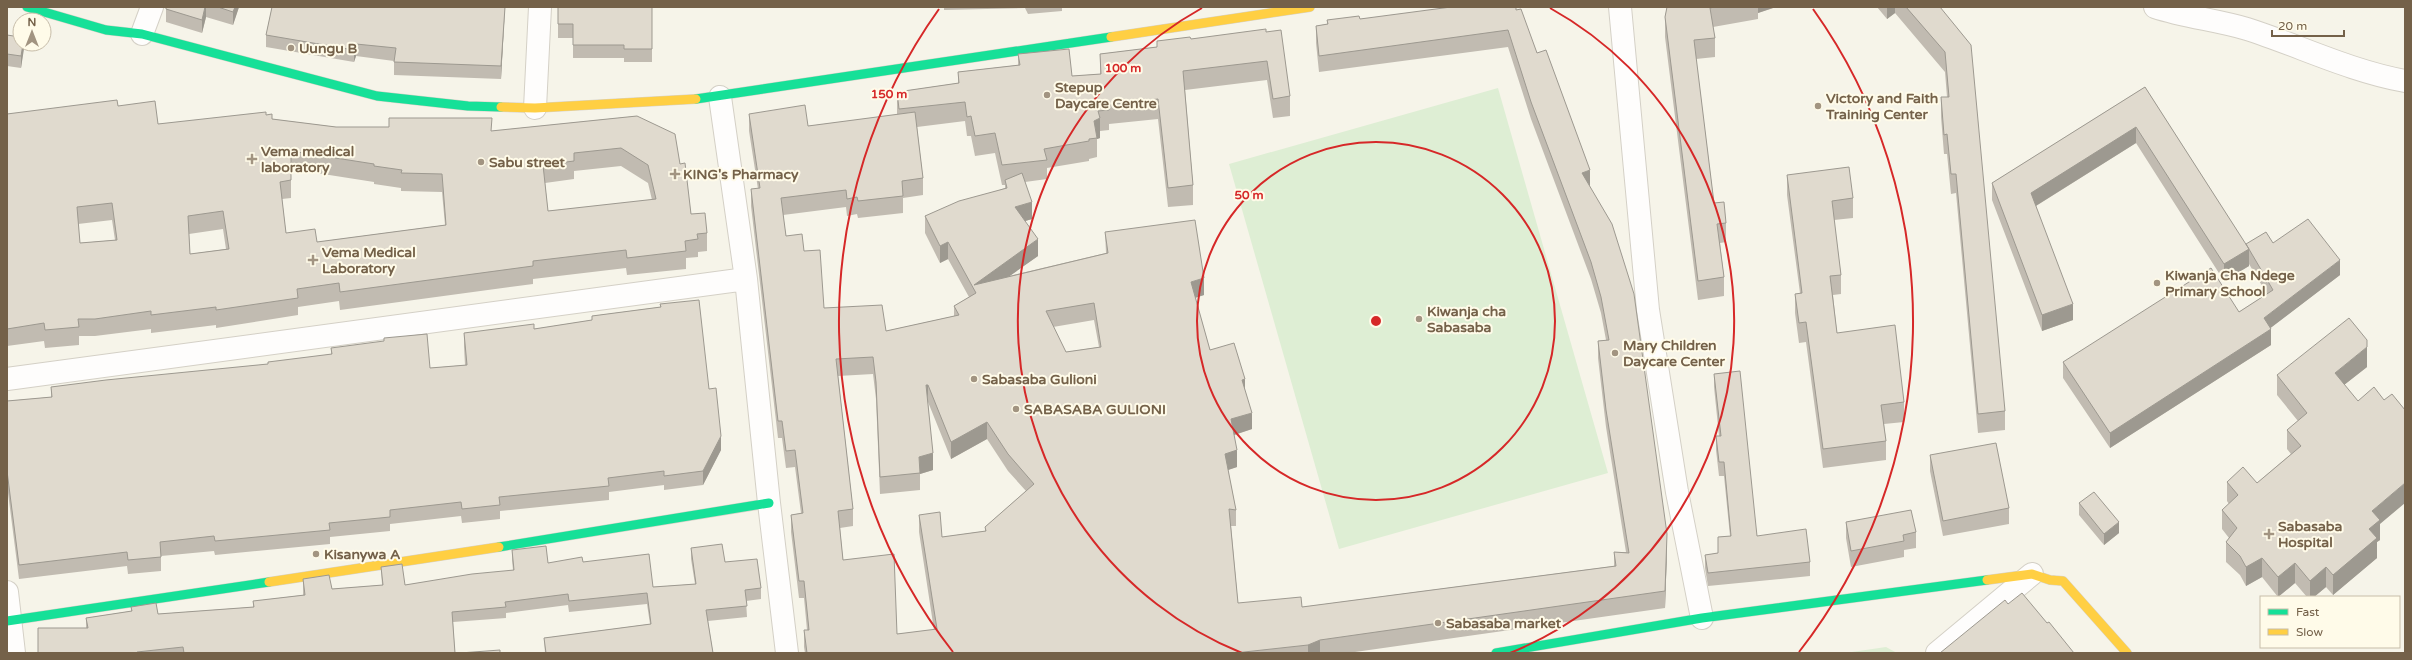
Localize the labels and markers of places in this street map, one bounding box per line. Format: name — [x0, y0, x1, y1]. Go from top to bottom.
place label: Uungu B — [299, 40, 357, 57]
marker: Uungu B — [286, 43, 296, 53]
place label: Stepup Daycare Centre — [1055, 79, 1157, 112]
marker: Stepup Daycare Centre — [1042, 90, 1052, 100]
place label: Victory and Faith Training Center — [1825, 90, 1938, 123]
marker: Victory and Faith Training Center — [1813, 101, 1823, 111]
place label: Vema medical laboratory — [261, 143, 354, 176]
marker: Vema medical laboratory — [246, 153, 258, 165]
place label: Sabu street — [489, 154, 566, 171]
marker: Sabu street — [476, 157, 486, 167]
place label: KING's Pharmacy — [683, 166, 799, 183]
marker: KING's Pharmacy — [670, 169, 680, 179]
place label: Vema Medical Laboratory — [322, 244, 416, 277]
marker: Vema Medical Laboratory — [307, 254, 319, 266]
place label: Kiwanja Cha Ndege Primary School — [2165, 267, 2295, 300]
marker: Kiwanja Cha Ndege Primary School — [2152, 278, 2162, 288]
place label: Kiwanja cha Sabasaba — [1427, 303, 1506, 336]
centre of rings — [1369, 314, 1383, 328]
marker: Kiwanja cha Sabasaba — [1414, 314, 1424, 324]
place label: Mary Children Daycare Center — [1623, 337, 1726, 370]
marker: Mary Children Daycare Center — [1610, 348, 1620, 358]
place label: Sabasaba Gulioni — [982, 371, 1097, 388]
marker: Sabasaba Gulioni — [969, 374, 979, 384]
place label: SABASABA GULIONI — [1024, 401, 1166, 418]
marker: SABASABA GULIONI — [1011, 404, 1021, 414]
place label: Sabasaba Hospital — [2278, 518, 2343, 551]
marker: Sabasaba Hospital — [2263, 528, 2275, 540]
place label: Kisanywa A — [324, 546, 401, 563]
marker: Kisanywa A — [311, 549, 321, 559]
place label: Sabasaba market — [1446, 615, 1562, 632]
marker: Sabasaba market — [1433, 618, 1443, 628]

